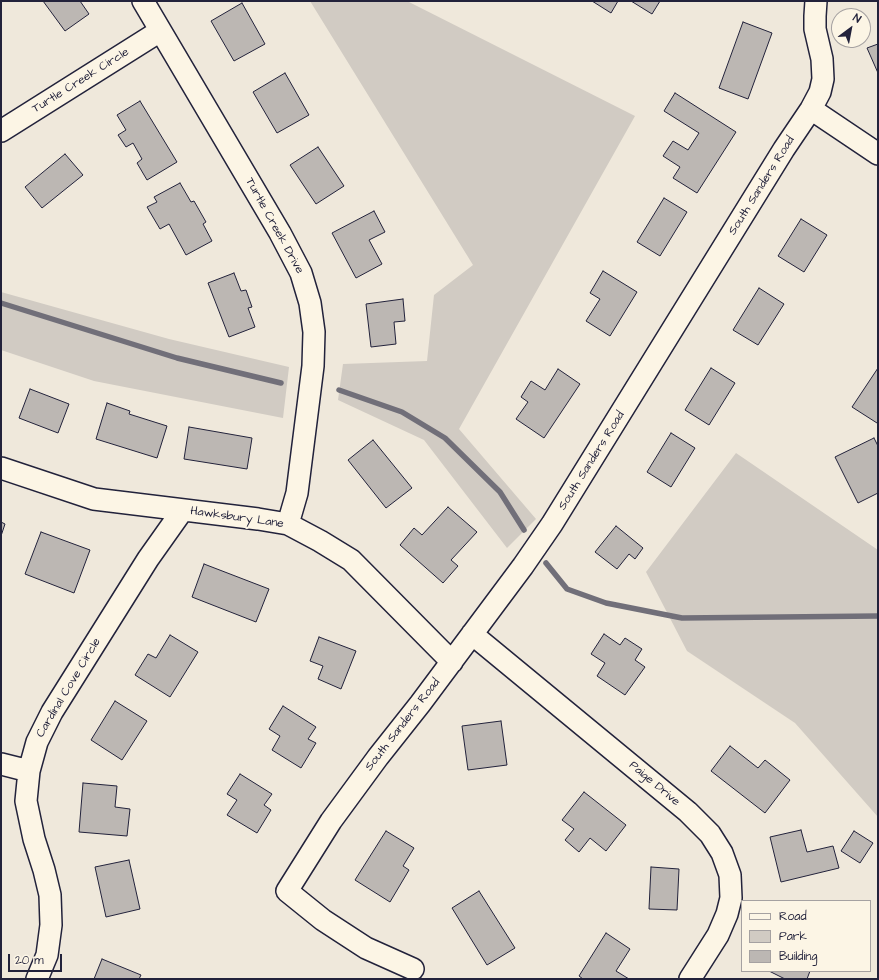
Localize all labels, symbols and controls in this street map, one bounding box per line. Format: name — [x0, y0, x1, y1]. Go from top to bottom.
north arrow — [831, 8, 871, 48]
text: N — [850, 10, 864, 26]
street label: Turtle Creek Circle — [30, 45, 132, 117]
street label: South Sanders Road — [726, 134, 798, 238]
street label: Turtle Creek Drive — [242, 176, 306, 276]
street label: South Sanders Road — [556, 409, 628, 513]
street label: Hawksbury Lane — [189, 504, 285, 532]
street label: Cardinal Cove Circle — [34, 636, 104, 740]
street label: South Sanders Road — [362, 676, 444, 774]
street label: Paige Drive — [626, 759, 682, 809]
legend — [741, 900, 871, 972]
text: Road — [779, 908, 807, 925]
text: Park — [779, 928, 807, 945]
scale bar — [10, 946, 64, 972]
text: Building — [779, 948, 817, 965]
text: 20 m — [15, 952, 44, 969]

